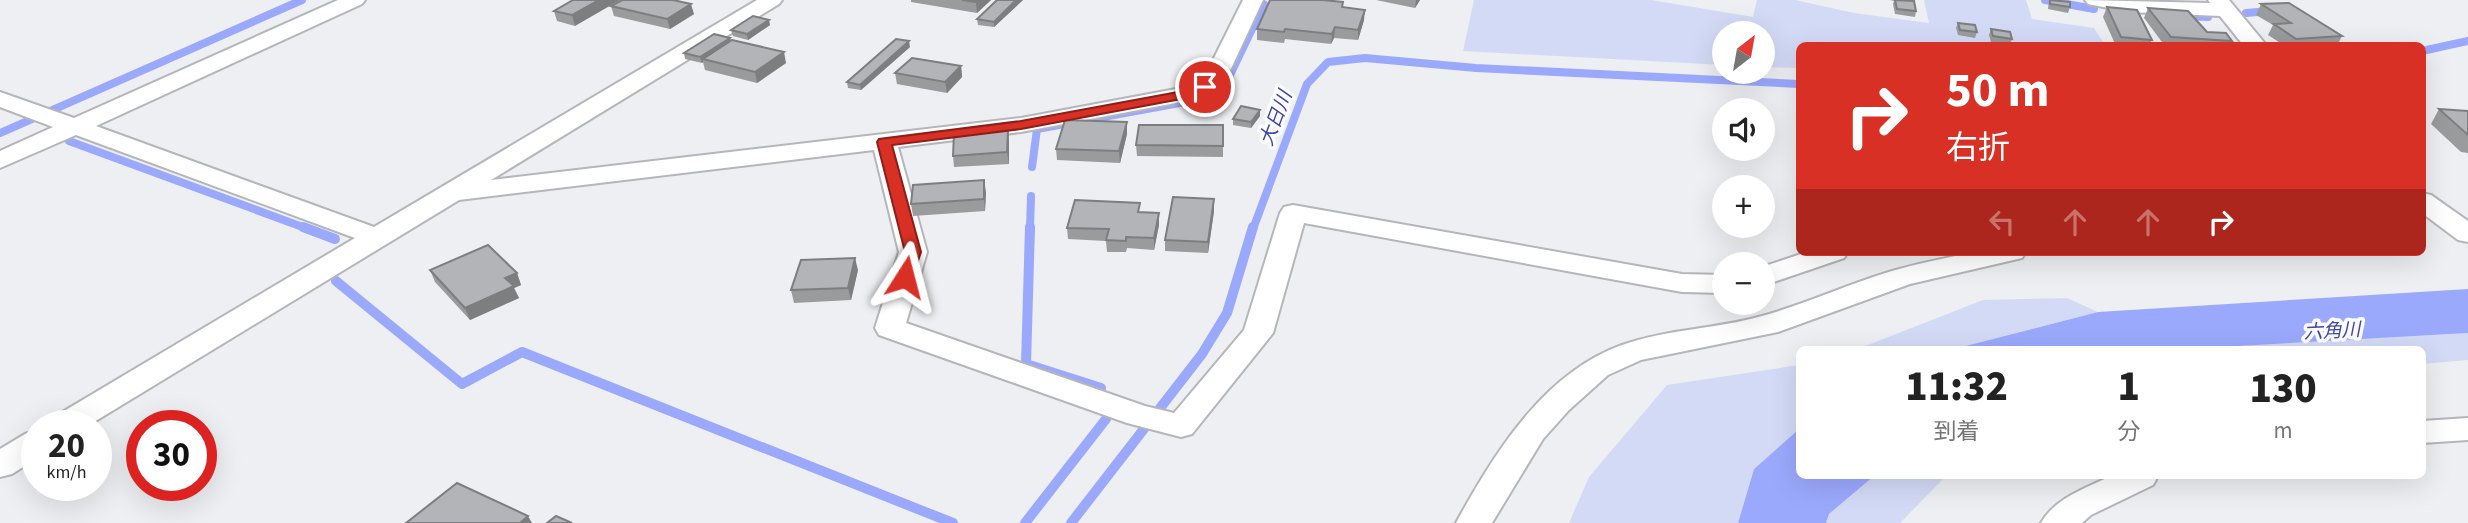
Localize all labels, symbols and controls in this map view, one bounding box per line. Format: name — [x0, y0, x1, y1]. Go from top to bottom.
north arrow — [1712, 21, 1774, 84]
map controls — [1712, 21, 1775, 315]
text: 50 m — [1946, 56, 2050, 126]
pin — [1175, 57, 1235, 117]
icon: arrive — [1186, 68, 1224, 106]
icon: right — [1831, 70, 1922, 161]
water label: 大日川 — [1254, 85, 1300, 150]
button: sound — [1712, 98, 1775, 161]
text: 右折 — [1946, 125, 2010, 171]
button: + — [1712, 175, 1775, 238]
icon: left — [1983, 203, 2021, 241]
icon: ahead — [2056, 203, 2094, 241]
icon: ahead — [2129, 203, 2167, 241]
icon: right — [2202, 203, 2240, 241]
position arrow — [868, 240, 942, 314]
button: − — [1712, 252, 1775, 315]
water label: 六角川 — [2303, 316, 2363, 346]
text: 11:32 — [1905, 357, 2008, 417]
text: 1 — [2117, 357, 2140, 417]
text: 130 — [2249, 359, 2317, 419]
speed limit sign: 30 — [126, 410, 217, 501]
text: m — [2274, 414, 2293, 447]
text: 到着 — [1934, 415, 1980, 448]
text: 分 — [2117, 415, 2140, 448]
text: 20 — [48, 421, 85, 471]
text: km/h — [47, 460, 86, 485]

